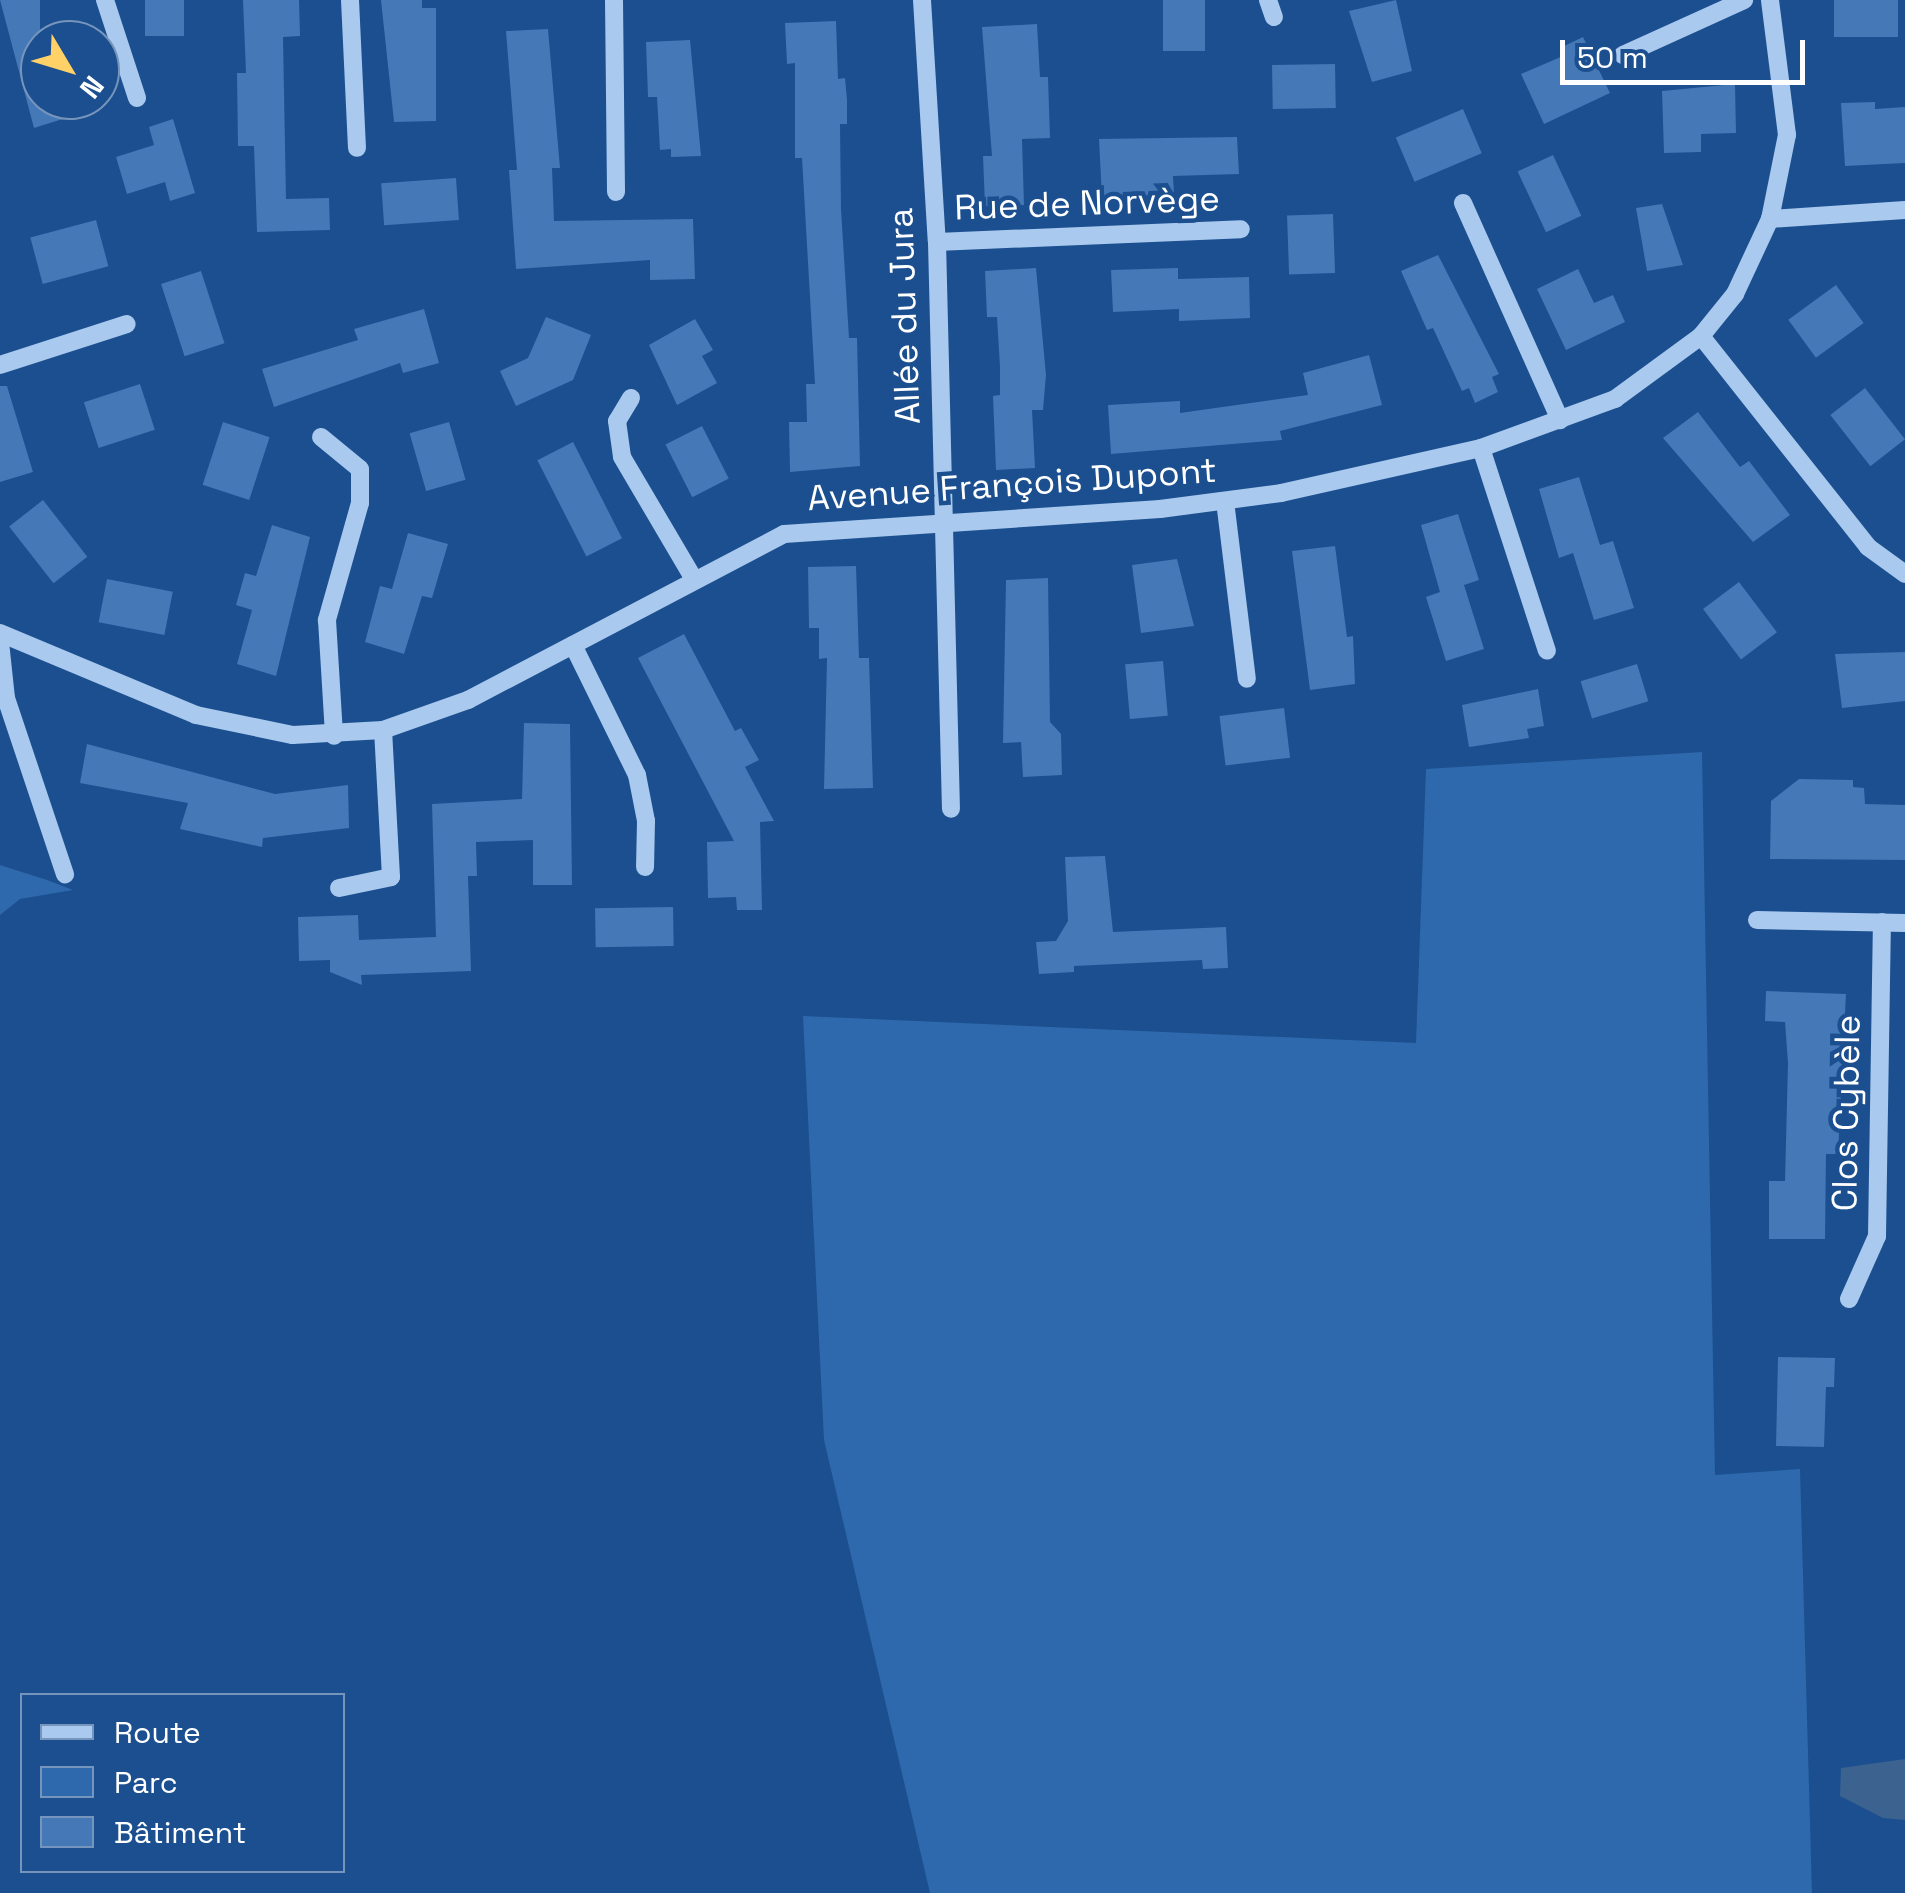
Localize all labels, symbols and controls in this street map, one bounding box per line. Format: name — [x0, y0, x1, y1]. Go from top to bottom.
north arrow — [20, 20, 120, 120]
scale bar — [1565, 20, 1810, 82]
text: 50 m — [1577, 38, 1648, 77]
text: N — [72, 69, 112, 106]
street label: Rue de Norvège — [954, 177, 1220, 229]
street label: Allée du Jura — [879, 207, 929, 425]
street label: Avenue François Dupont — [806, 449, 1218, 519]
street label: Clos Cybèle — [1823, 1014, 1869, 1212]
legend — [20, 1693, 345, 1873]
text: Route — [114, 1713, 201, 1752]
text: Parc — [114, 1763, 178, 1802]
text: Bâtiment — [114, 1813, 247, 1852]

